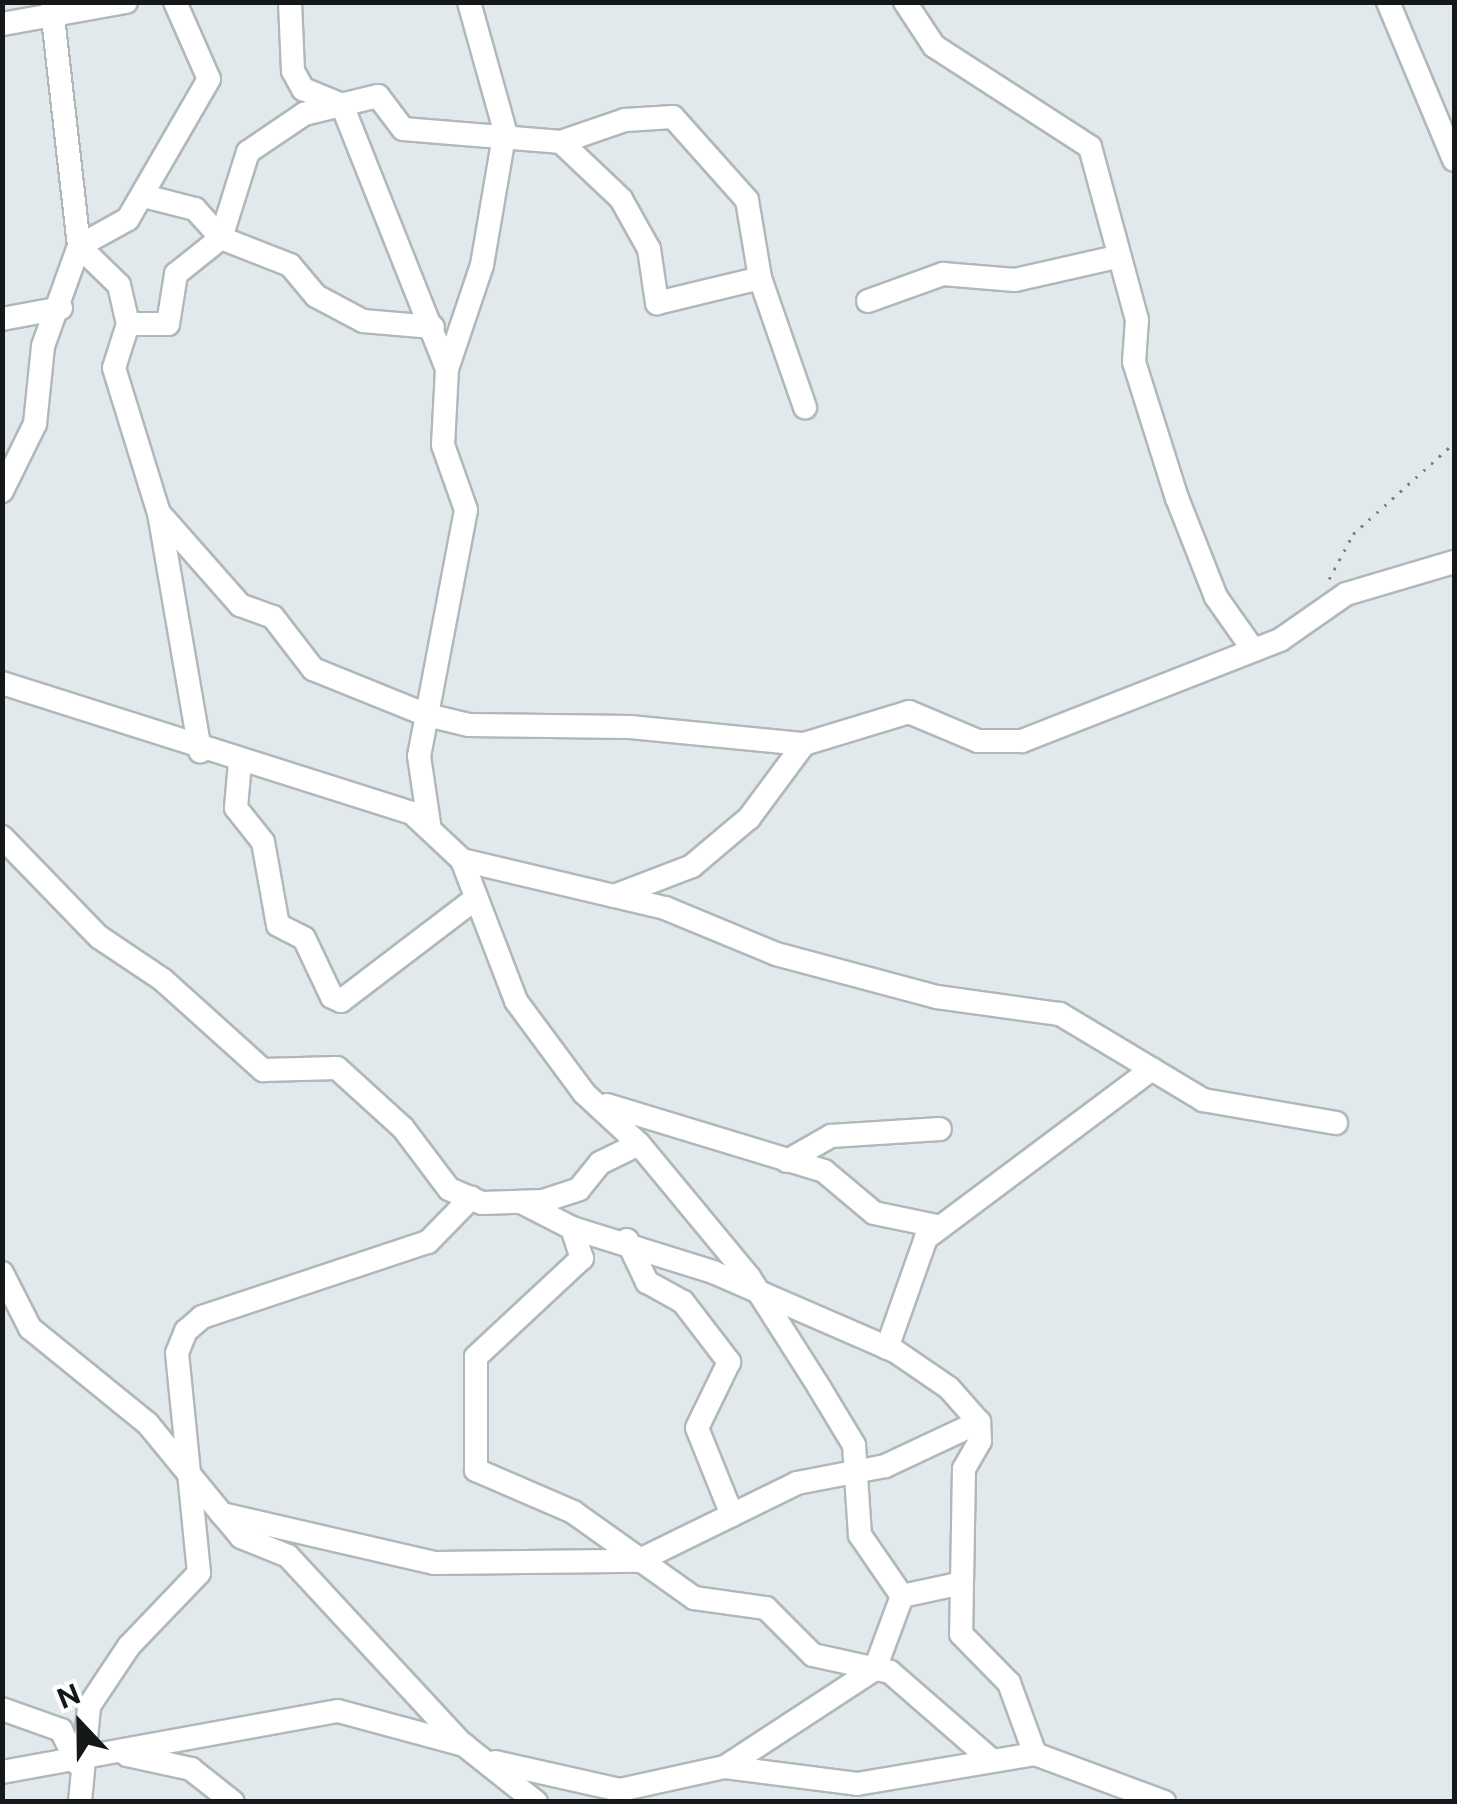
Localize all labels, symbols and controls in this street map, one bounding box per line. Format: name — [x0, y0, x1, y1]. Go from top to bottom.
north arrow — [30, 1674, 130, 1774]
text: N — [52, 1676, 85, 1715]

